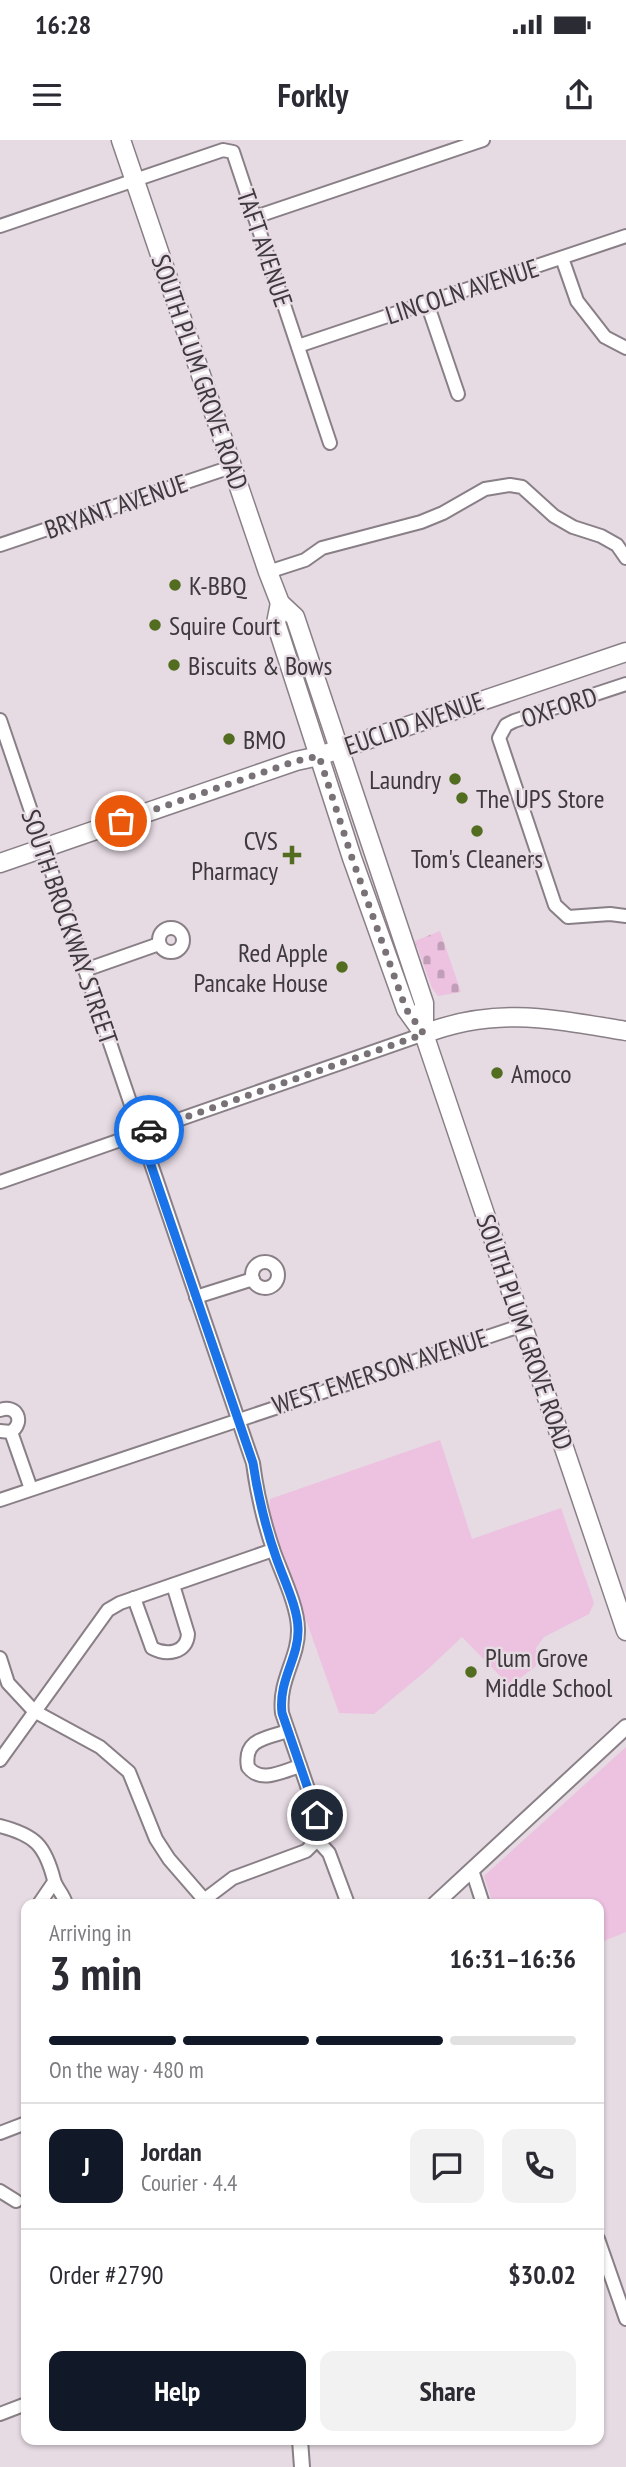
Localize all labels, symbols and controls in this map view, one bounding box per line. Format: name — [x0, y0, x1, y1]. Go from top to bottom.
text: 16:28 — [35, 8, 91, 41]
text: Forkly — [278, 74, 348, 116]
icon: menu — [28, 76, 66, 114]
icon: share — [560, 76, 598, 114]
street label: TAFT AVENUE — [230, 185, 300, 311]
street label: SOUTH PLUM GROVE ROAD — [144, 250, 256, 494]
street label: LINCOLN AVENUE — [381, 251, 543, 331]
street label: BRYANT AVENUE — [40, 466, 192, 546]
place label: K-BBQ — [189, 569, 247, 602]
marker: K-BBQ — [167, 577, 183, 593]
place label: Squire Court — [169, 609, 280, 642]
marker: Squire Court — [147, 617, 163, 633]
place label: Biscuits & Bows — [188, 649, 332, 682]
marker: Biscuits & Bows — [166, 657, 182, 673]
street label: OXFORD — [517, 679, 601, 735]
street label: EUCLID AVENUE — [340, 684, 488, 762]
place label: BMO — [243, 723, 286, 756]
marker: BMO — [221, 731, 237, 747]
place label: Laundry — [369, 763, 441, 796]
marker: Laundry — [447, 771, 463, 787]
place label: The UPS Store — [476, 782, 604, 815]
marker: The UPS Store — [454, 790, 470, 806]
pin — [91, 791, 151, 851]
icon: bag — [102, 802, 140, 840]
street label: SOUTH BROCKWAY STREET — [14, 805, 126, 1049]
marker: Tom's Cleaners — [469, 823, 485, 839]
place label: CVS Pharmacy — [191, 824, 278, 887]
place label: Tom's Cleaners — [411, 842, 543, 875]
marker: CVS Pharmacy — [284, 847, 300, 863]
place label: Red Apple Pancake House — [193, 936, 328, 999]
marker: Red Apple Pancake House — [334, 959, 350, 975]
place label: Amoco — [511, 1057, 572, 1090]
marker: Amoco — [489, 1065, 505, 1081]
courier — [114, 1095, 184, 1165]
icon: car — [130, 1111, 168, 1149]
street label: SOUTH PLUM GROVE ROAD — [469, 1210, 581, 1454]
street label: WEST EMERSON AVENUE — [268, 1321, 492, 1421]
place label: Plum Grove Middle School — [485, 1641, 612, 1704]
marker: Plum Grove Middle School — [463, 1664, 479, 1680]
pin — [287, 1785, 347, 1845]
icon: home — [298, 1796, 336, 1834]
text: Arriving in — [49, 1918, 131, 1947]
text: 16:31–16:36 — [449, 1942, 576, 1975]
text: 3 min — [49, 1943, 142, 2003]
text: On the way · 480 m — [49, 2055, 204, 2084]
button: chat — [410, 2129, 484, 2203]
button: phone — [502, 2129, 576, 2203]
text: Jordan — [141, 2135, 202, 2168]
text: J — [82, 2150, 90, 2183]
text: Courier · 4.4 — [141, 2168, 237, 2197]
text: Order #2790 — [49, 2258, 164, 2291]
text: $30.02 — [508, 2258, 576, 2291]
button: Help — [49, 2351, 306, 2431]
button: Share — [320, 2351, 576, 2431]

